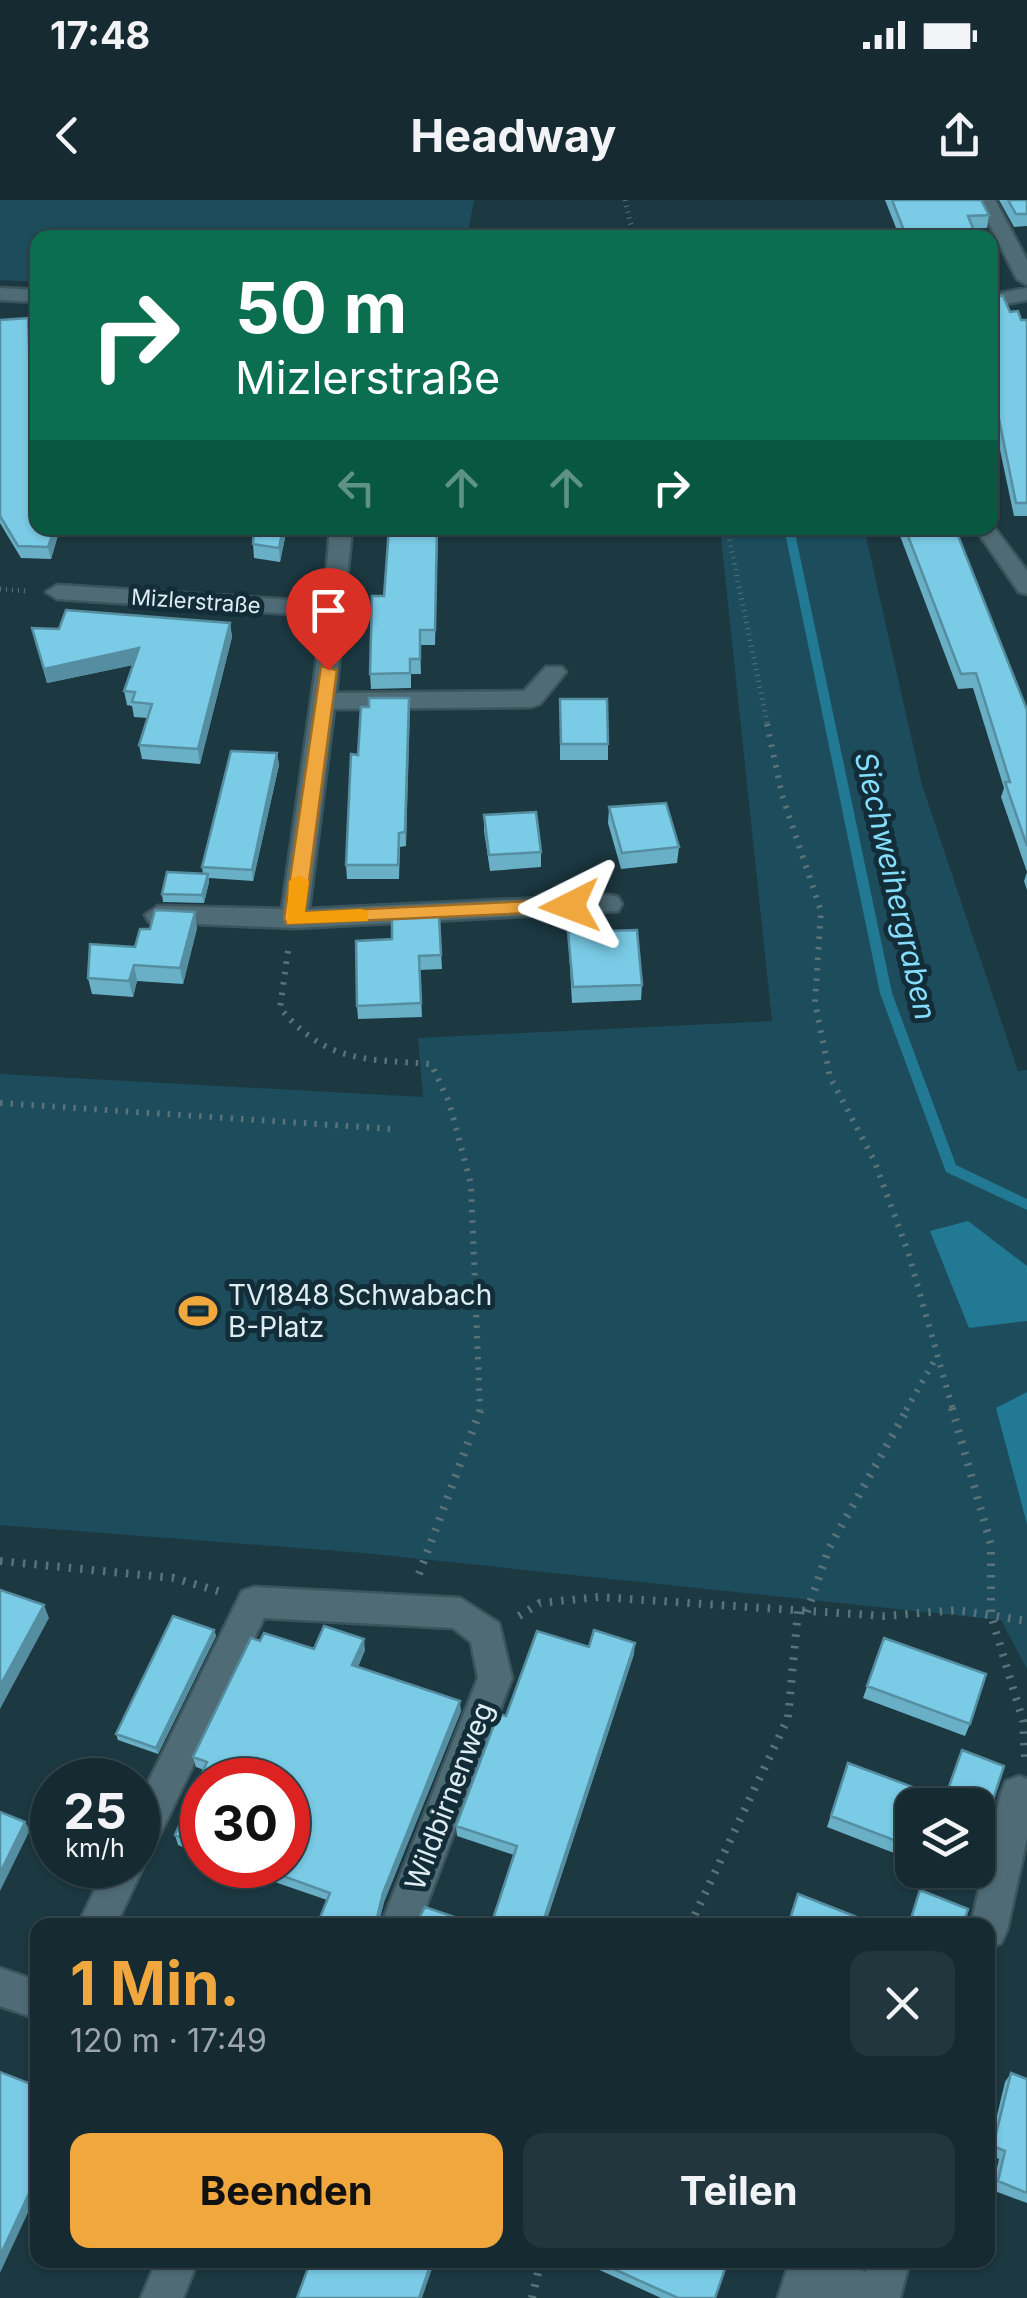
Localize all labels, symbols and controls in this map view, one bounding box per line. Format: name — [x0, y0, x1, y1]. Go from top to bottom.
text: 17:48 — [50, 12, 150, 58]
icon: back — [40, 108, 95, 163]
text: Headway — [411, 108, 616, 163]
icon: share — [932, 108, 987, 163]
text: 50 m — [235, 265, 407, 350]
icon: right — [70, 270, 200, 400]
text: Mizlerstraße — [235, 350, 500, 405]
icon: left — [329, 460, 384, 515]
icon: ahead — [434, 460, 489, 515]
icon: ahead — [539, 460, 594, 515]
icon: right — [644, 460, 699, 515]
pin — [286, 568, 371, 671]
icon: arrive — [301, 583, 356, 638]
street label: Mizlerstraße — [130, 584, 262, 618]
water label: Siechweihergraben — [848, 748, 944, 1023]
position arrow — [518, 854, 622, 958]
place label: TV1848 Schwabach B-Platz — [228, 1278, 492, 1344]
sports icon: TV1848 Schwabach B-Platz — [177, 1290, 219, 1332]
street label: Wildbirnenweg — [398, 1697, 500, 1895]
speed limit sign: 30 — [180, 1758, 310, 1888]
text: 25 — [63, 1781, 127, 1841]
map controls — [895, 1788, 995, 1888]
button: layers — [895, 1788, 995, 1888]
text: km/h — [65, 1833, 125, 1863]
text: 1 Min. — [70, 1947, 240, 2019]
button: close — [850, 1951, 955, 2056]
text: 120 m · 17:49 — [70, 2021, 267, 2060]
button: Beenden — [70, 2133, 503, 2248]
button: Teilen — [523, 2133, 955, 2248]

